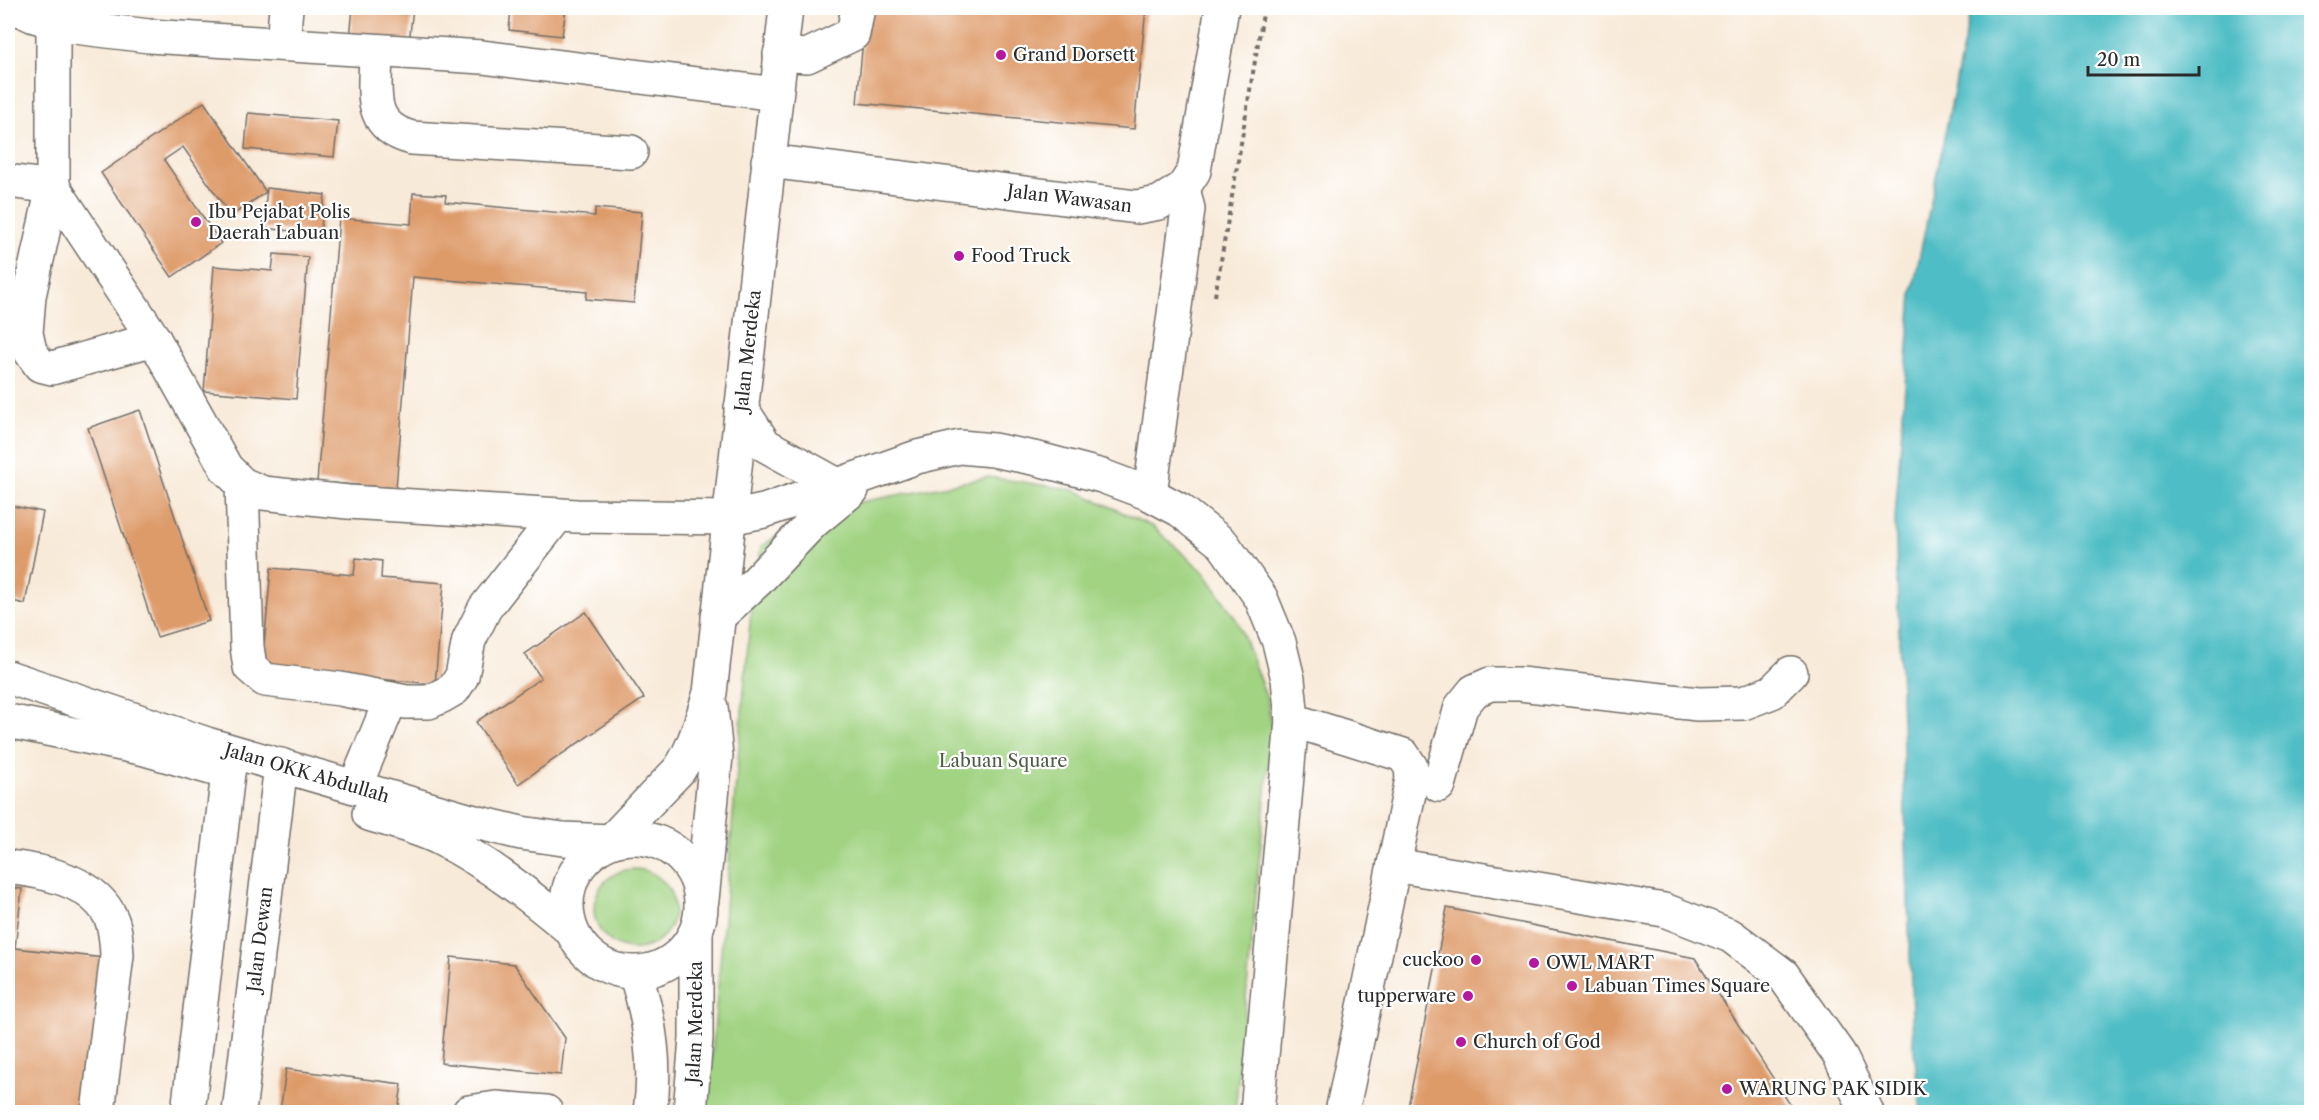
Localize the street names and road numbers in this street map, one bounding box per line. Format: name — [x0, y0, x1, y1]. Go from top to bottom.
street label: Jalan Wawasan — [1003, 180, 1133, 217]
street label: Jalan Merdeka — [730, 288, 766, 416]
street label: Jalan OKK Abdullah — [219, 738, 392, 808]
street label: Jalan Dewan — [242, 885, 277, 996]
street label: Jalan Merdeka — [681, 961, 707, 1087]

